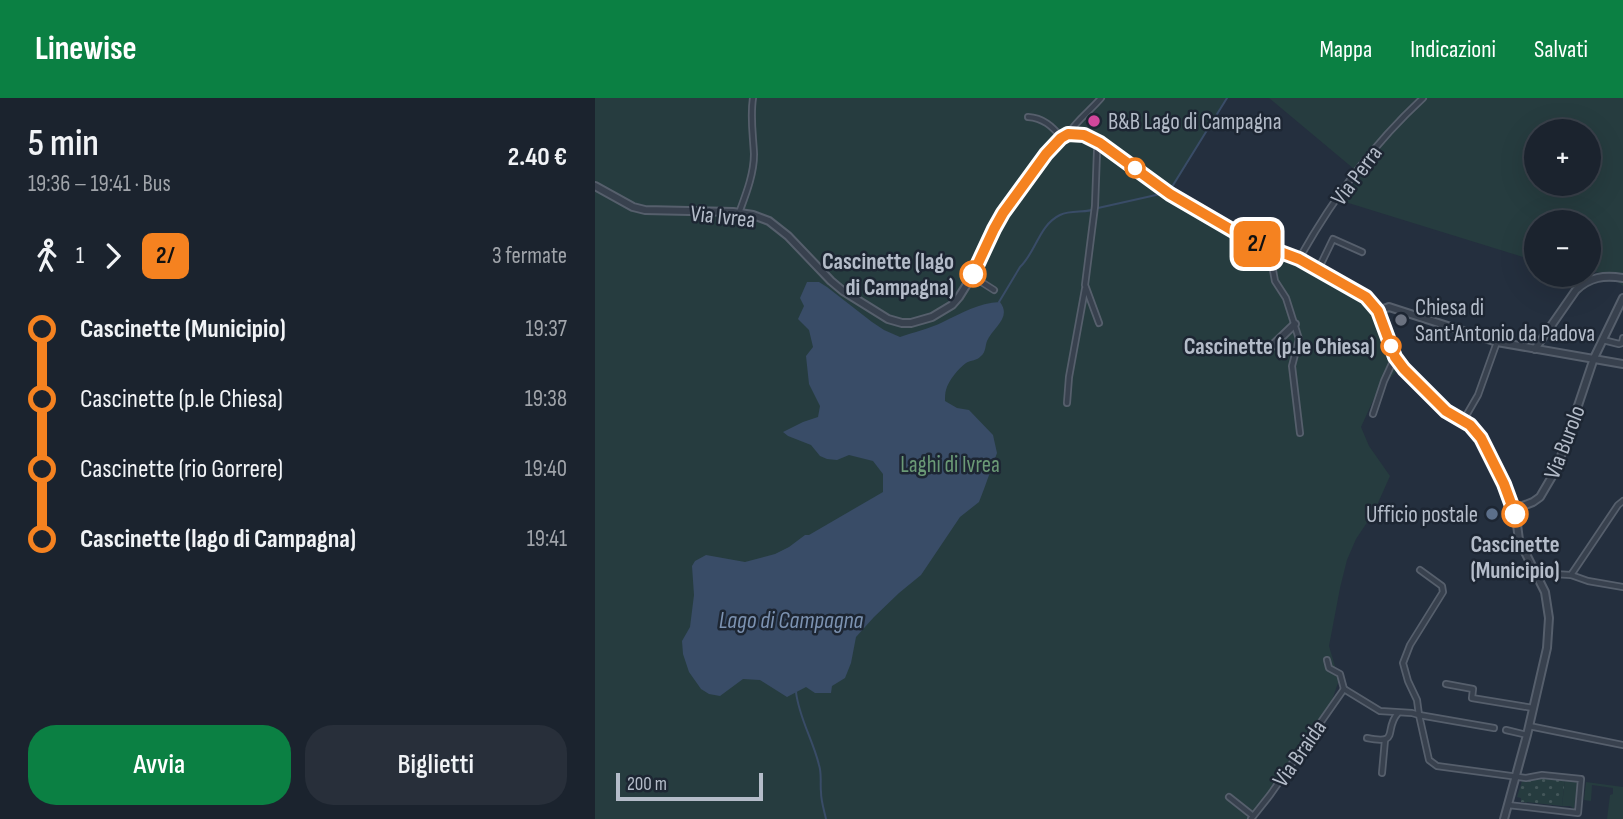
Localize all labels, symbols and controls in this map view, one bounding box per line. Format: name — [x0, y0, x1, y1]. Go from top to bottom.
text: Linewise — [35, 29, 137, 69]
text: Mappa — [1320, 35, 1372, 64]
text: Indicazioni — [1410, 35, 1496, 64]
text: Salvati — [1534, 35, 1588, 64]
place label: B&B Lago di Campagna — [1108, 108, 1282, 136]
marker: B&B Lago di Campagna — [1086, 113, 1102, 129]
map controls — [1524, 119, 1601, 287]
button: + — [1524, 119, 1601, 196]
text: 5 min — [28, 121, 99, 166]
street label: Via Perra — [1325, 140, 1388, 211]
text: 2.40 € — [508, 142, 567, 173]
unlabelled marker — [1125, 158, 1145, 178]
text: 19:36 – 19:41 · Bus — [28, 170, 171, 198]
street label: Via Ivrea — [689, 200, 757, 234]
button: − — [1524, 210, 1601, 287]
line badge: 2/ — [1225, 221, 1289, 267]
text: 2/ — [1248, 229, 1266, 258]
icon: walk — [28, 237, 66, 275]
icon: forward — [94, 237, 132, 275]
text: 2/ — [156, 241, 175, 270]
text: 1 — [76, 242, 84, 270]
text: 3 fermate — [492, 242, 567, 270]
place label: Cascinette (lago di Campagna) — [822, 248, 954, 302]
marker: Cascinette (lago di Campagna) — [960, 261, 986, 287]
place label: Chiesa di Sant'Antonio da Padova — [1415, 294, 1595, 348]
marker: Chiesa di Sant'Antonio da Padova — [1393, 312, 1409, 328]
text: Cascinette (Municipio) — [80, 314, 286, 345]
text: 19:37 — [526, 315, 567, 343]
place label: Cascinette (p.le Chiesa) — [1184, 333, 1375, 361]
marker: Cascinette (p.le Chiesa) — [1381, 336, 1401, 356]
text: Cascinette (p.le Chiesa) — [80, 384, 283, 415]
text: 19:38 — [525, 385, 567, 413]
street label: Via Burolo — [1538, 402, 1592, 483]
park label: Laghi di Ivrea — [900, 451, 1000, 479]
text: Cascinette (rio Gorrere) — [80, 454, 283, 485]
text: 19:40 — [525, 455, 567, 483]
place label: Ufficio postale — [1366, 501, 1478, 529]
marker: Cascinette (Municipio) — [1502, 501, 1528, 527]
marker: Ufficio postale — [1484, 506, 1500, 522]
text: Cascinette (lago di Campagna) — [80, 524, 356, 555]
text: 19:41 — [527, 525, 567, 553]
place label: Cascinette (Municipio) — [1470, 531, 1560, 585]
water label: Lago di Campagna — [719, 606, 863, 635]
street label: Via Braida — [1267, 715, 1333, 792]
button: Avvia — [28, 725, 291, 805]
button: Biglietti — [305, 725, 567, 805]
scale bar — [616, 770, 763, 802]
text: 200 m — [627, 773, 667, 796]

